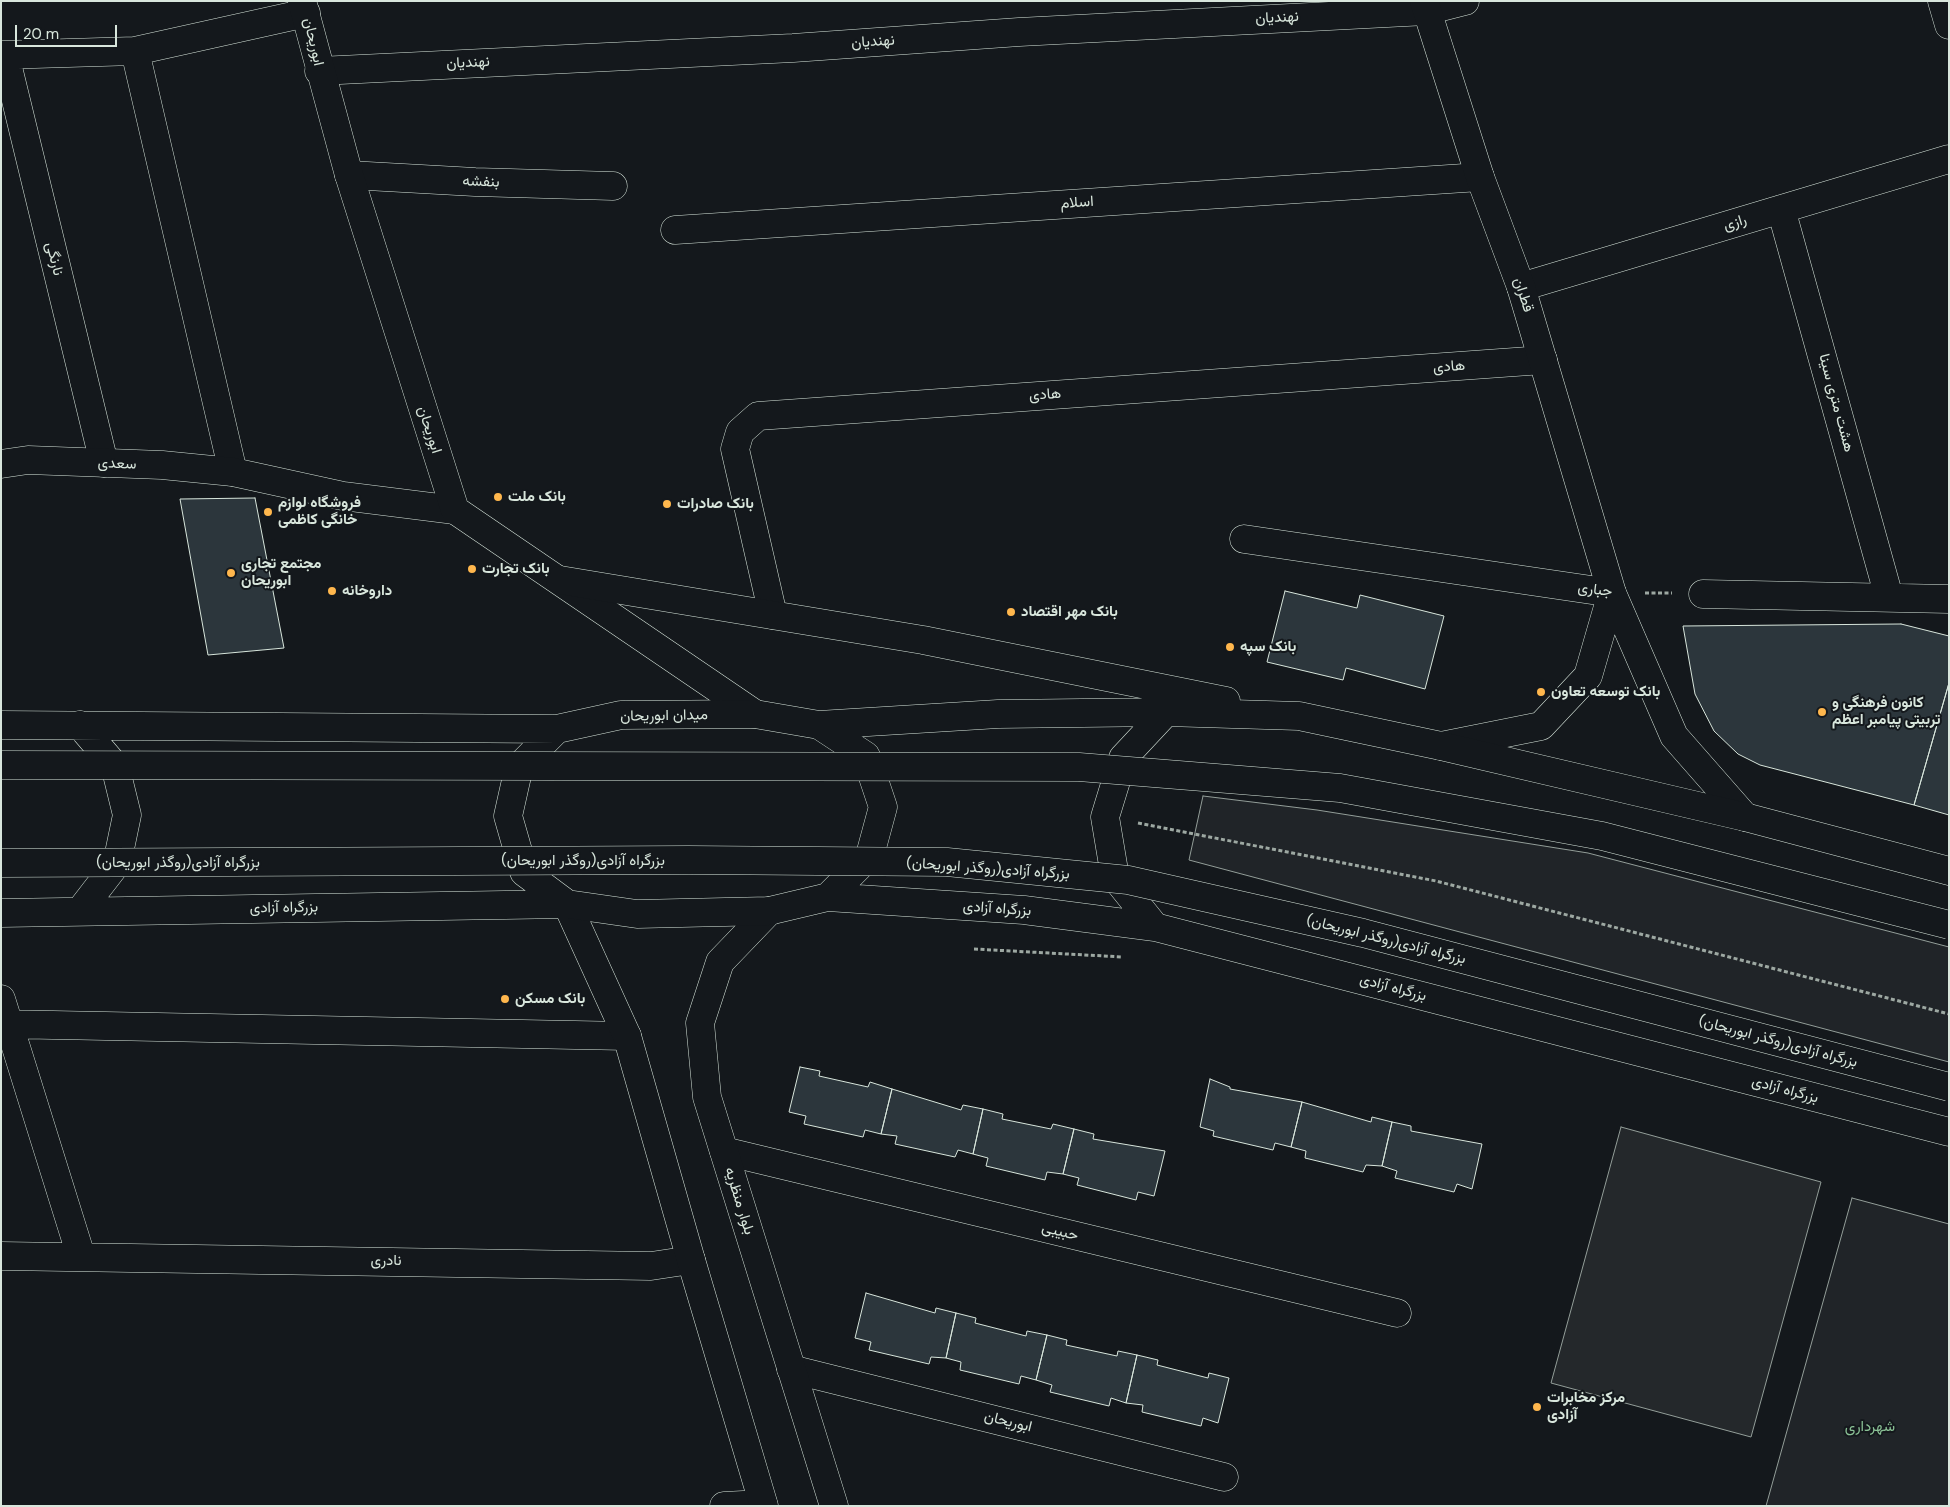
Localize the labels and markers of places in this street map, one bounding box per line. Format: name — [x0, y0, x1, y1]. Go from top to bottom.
place label: بانک ملت — [508, 488, 566, 506]
marker: بانک ملت — [492, 491, 504, 503]
place label: فروشگاه لوازم خانگی کاظمی — [278, 494, 361, 529]
place label: بانک صادرات — [677, 495, 754, 513]
marker: بانک صادرات — [661, 498, 673, 510]
marker: فروشگاه لوازم خانگی کاظمی — [262, 506, 274, 518]
place label: مجتمع تجاری ابوریحان — [241, 555, 321, 590]
place label: بانک تجارت — [482, 560, 550, 578]
marker: بانک تجارت — [466, 563, 478, 575]
marker: مجتمع تجاری ابوریحان — [225, 567, 237, 579]
place label: داروخانه — [342, 582, 392, 600]
marker: داروخانه — [326, 585, 338, 597]
place label: بانک مهر اقتصاد — [1021, 603, 1118, 621]
marker: بانک مهر اقتصاد — [1005, 606, 1017, 618]
place label: بانک سپه — [1240, 638, 1296, 656]
marker: بانک سپه — [1224, 641, 1236, 653]
place label: بانک توسعه تعاون — [1551, 683, 1660, 701]
marker: بانک توسعه تعاون — [1535, 686, 1547, 698]
place label: کانون فرهنگی و تربیتی پیامبر اعظم — [1832, 694, 1940, 729]
marker: کانون فرهنگی و تربیتی پیامبر اعظم — [1816, 706, 1828, 718]
place label: بانک مسکن — [515, 990, 585, 1008]
marker: بانک مسکن — [499, 993, 511, 1005]
place label: مرکز مخابرات آزادی — [1547, 1389, 1625, 1424]
marker: مرکز مخابرات آزادی — [1531, 1401, 1543, 1413]

